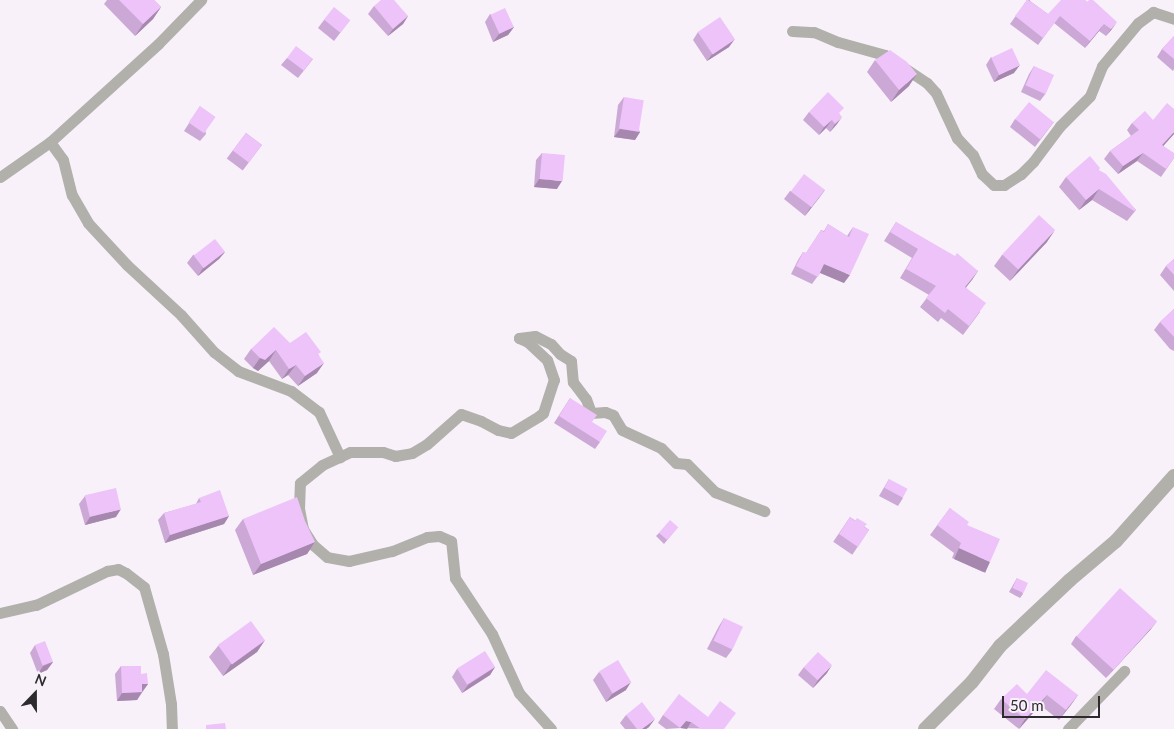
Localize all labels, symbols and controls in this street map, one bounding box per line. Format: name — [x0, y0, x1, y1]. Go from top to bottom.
north arrow — [10, 669, 60, 719]
text: N — [33, 670, 49, 690]
scale bar — [1004, 686, 1102, 718]
text: 50 m — [1010, 696, 1044, 714]

